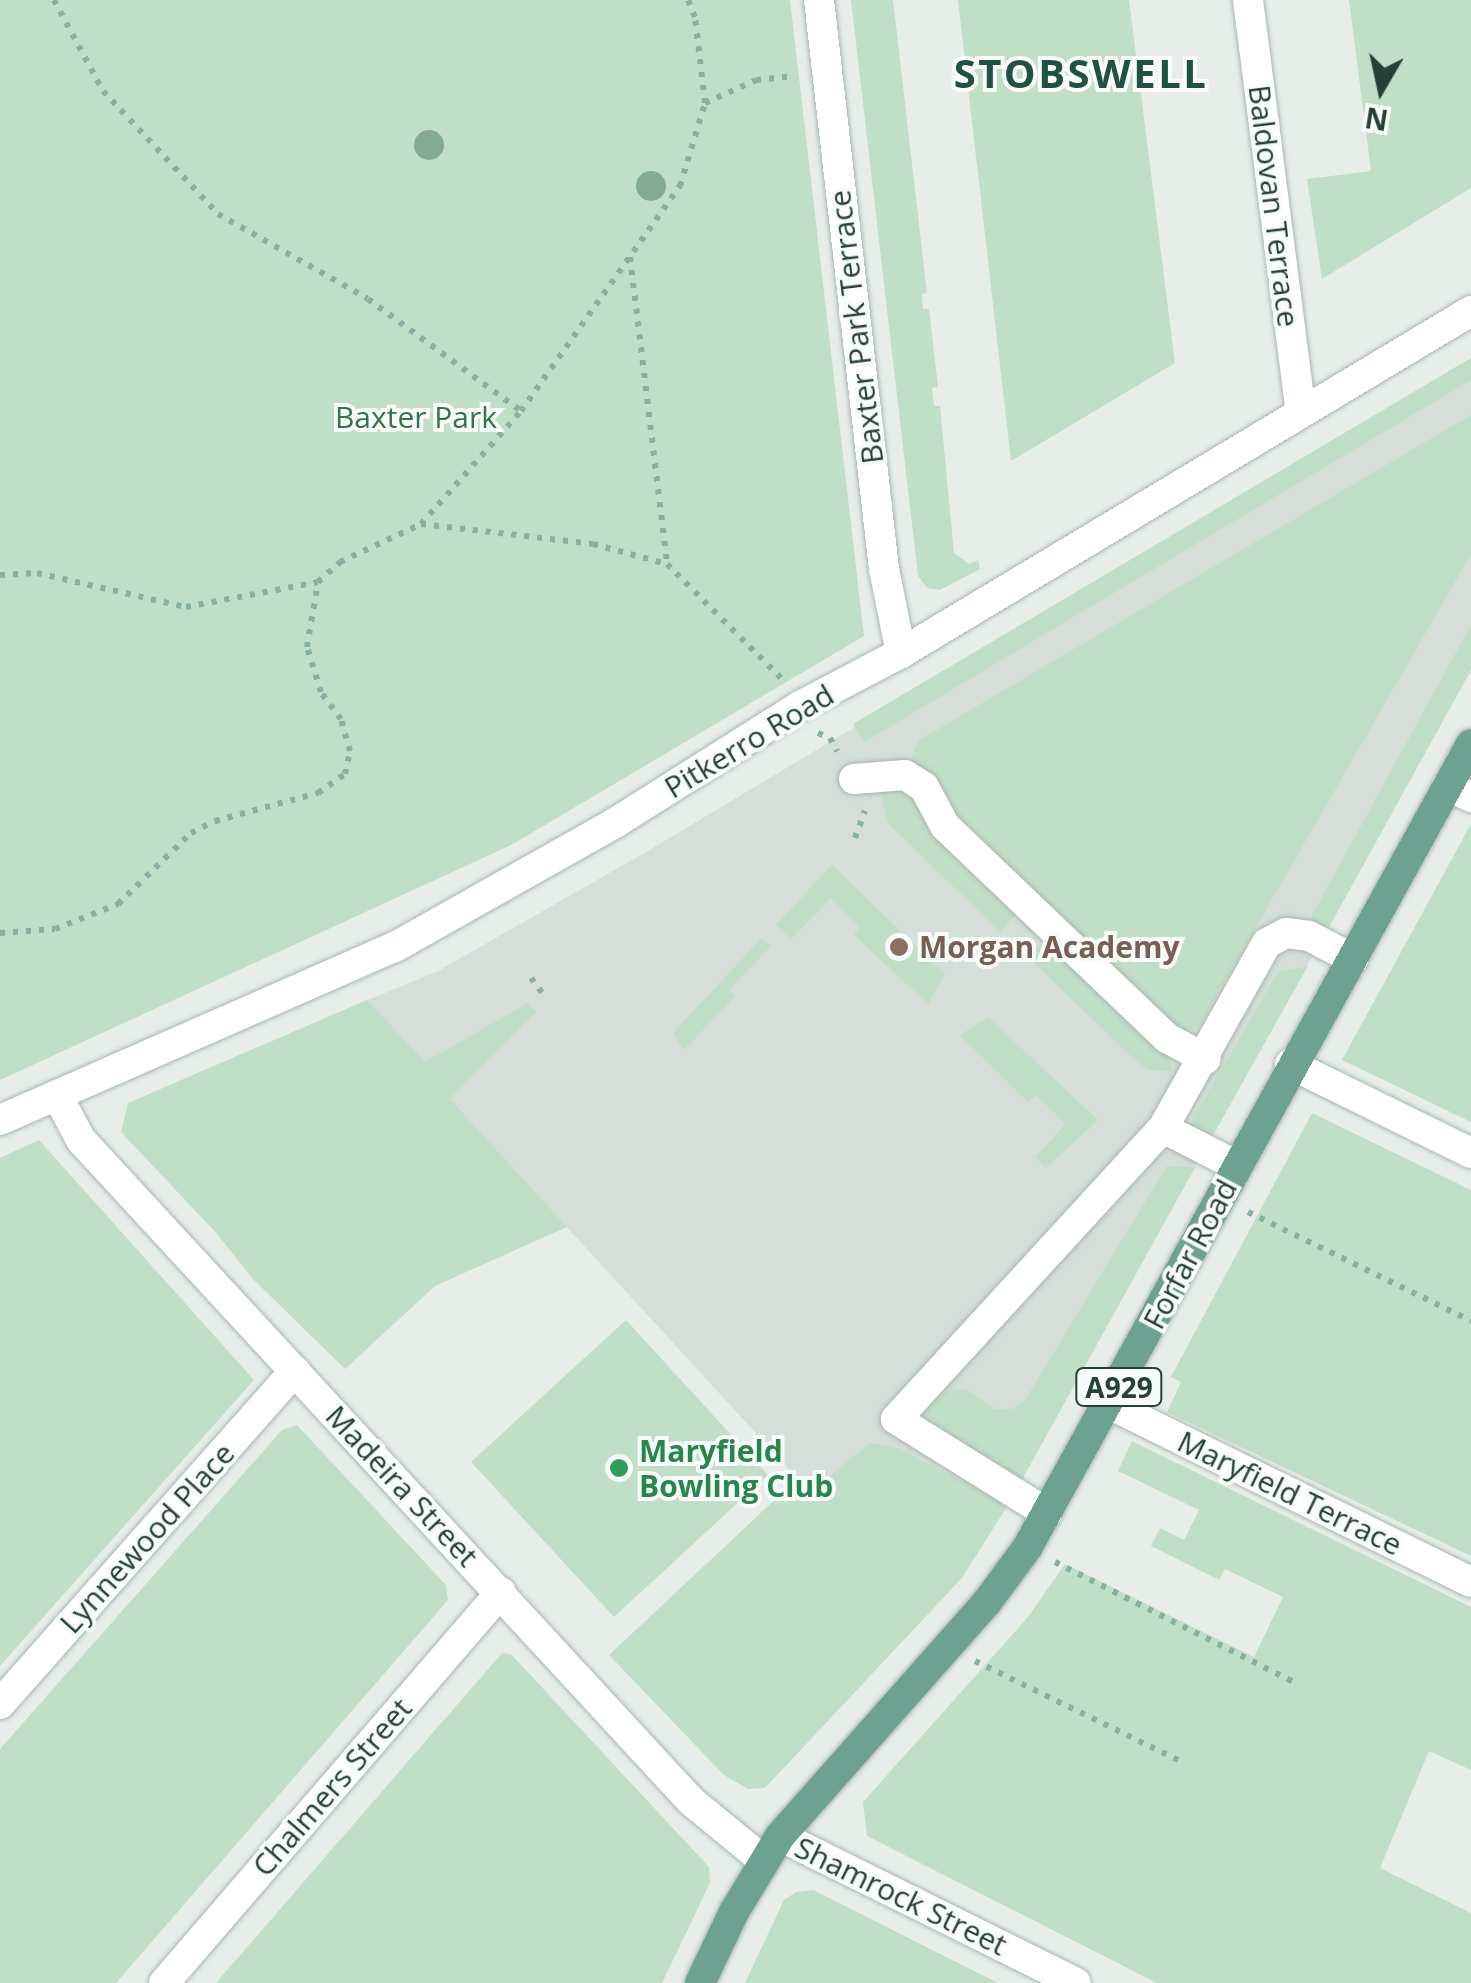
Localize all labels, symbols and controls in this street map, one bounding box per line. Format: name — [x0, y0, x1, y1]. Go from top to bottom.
north arrow — [1331, 40, 1431, 140]
district label: STOBSWELL — [954, 49, 1208, 97]
street label: Baldovan Terrace — [1241, 83, 1307, 329]
text: N — [1362, 99, 1391, 140]
street label: Baxter Park Terrace — [821, 188, 891, 466]
park label: Baxter Park — [335, 399, 497, 435]
street label: Pitkerro Road — [658, 676, 840, 806]
place label: Morgan Academy — [919, 929, 1180, 965]
marker: Morgan Academy — [888, 936, 910, 958]
street label: Forfar Road — [1136, 1173, 1244, 1335]
road number: A929 — [1074, 1364, 1164, 1410]
street label: Madeira Street — [318, 1398, 486, 1574]
street label: Maryfield Terrace — [1172, 1423, 1408, 1563]
place label: Maryfield Bowling Club — [639, 1433, 833, 1504]
street label: Lynnewood Place — [52, 1436, 242, 1640]
marker: Maryfield Bowling Club — [608, 1457, 630, 1479]
street label: Chalmers Street — [245, 1691, 419, 1883]
street label: Shamrock Street — [789, 1829, 1013, 1963]

